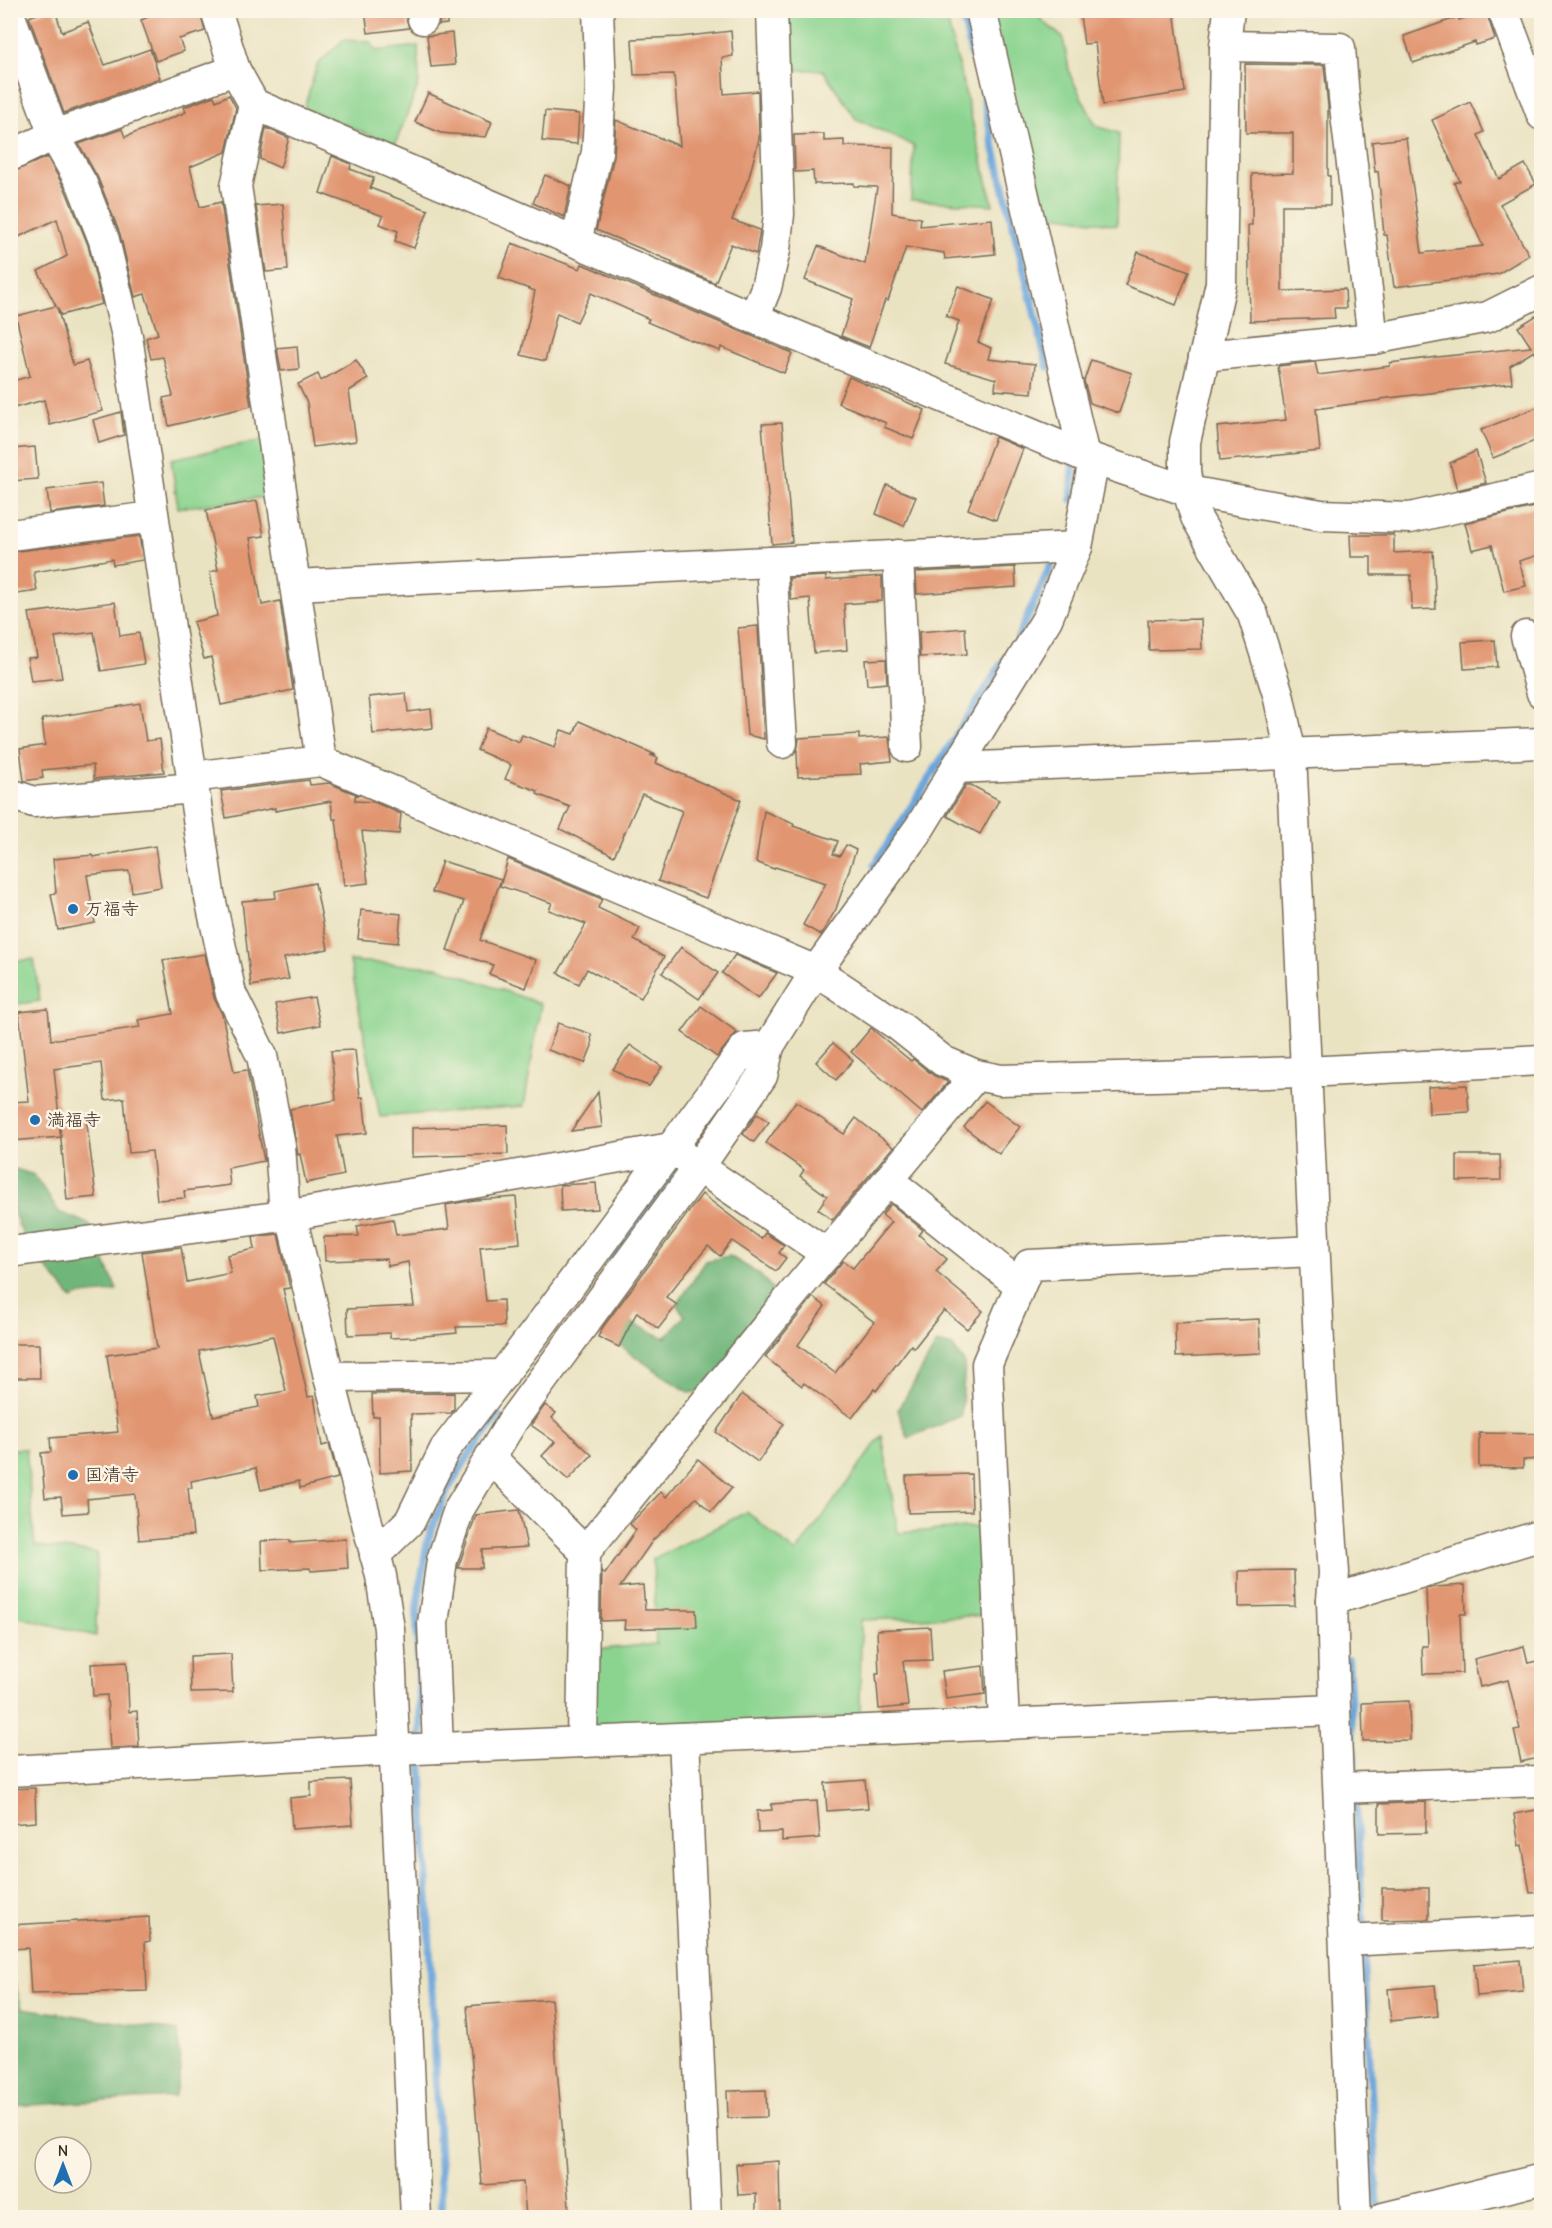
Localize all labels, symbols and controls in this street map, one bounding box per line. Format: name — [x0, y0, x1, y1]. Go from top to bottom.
place label: 万福寺 — [85, 899, 139, 920]
marker: 万福寺 — [66, 902, 80, 916]
place label: 満福寺 — [47, 1110, 101, 1131]
marker: 満福寺 — [28, 1113, 42, 1127]
place label: 国清寺 — [85, 1465, 139, 1486]
marker: 国清寺 — [66, 1468, 80, 1482]
north arrow — [33, 2135, 93, 2195]
text: N — [58, 2142, 68, 2160]

